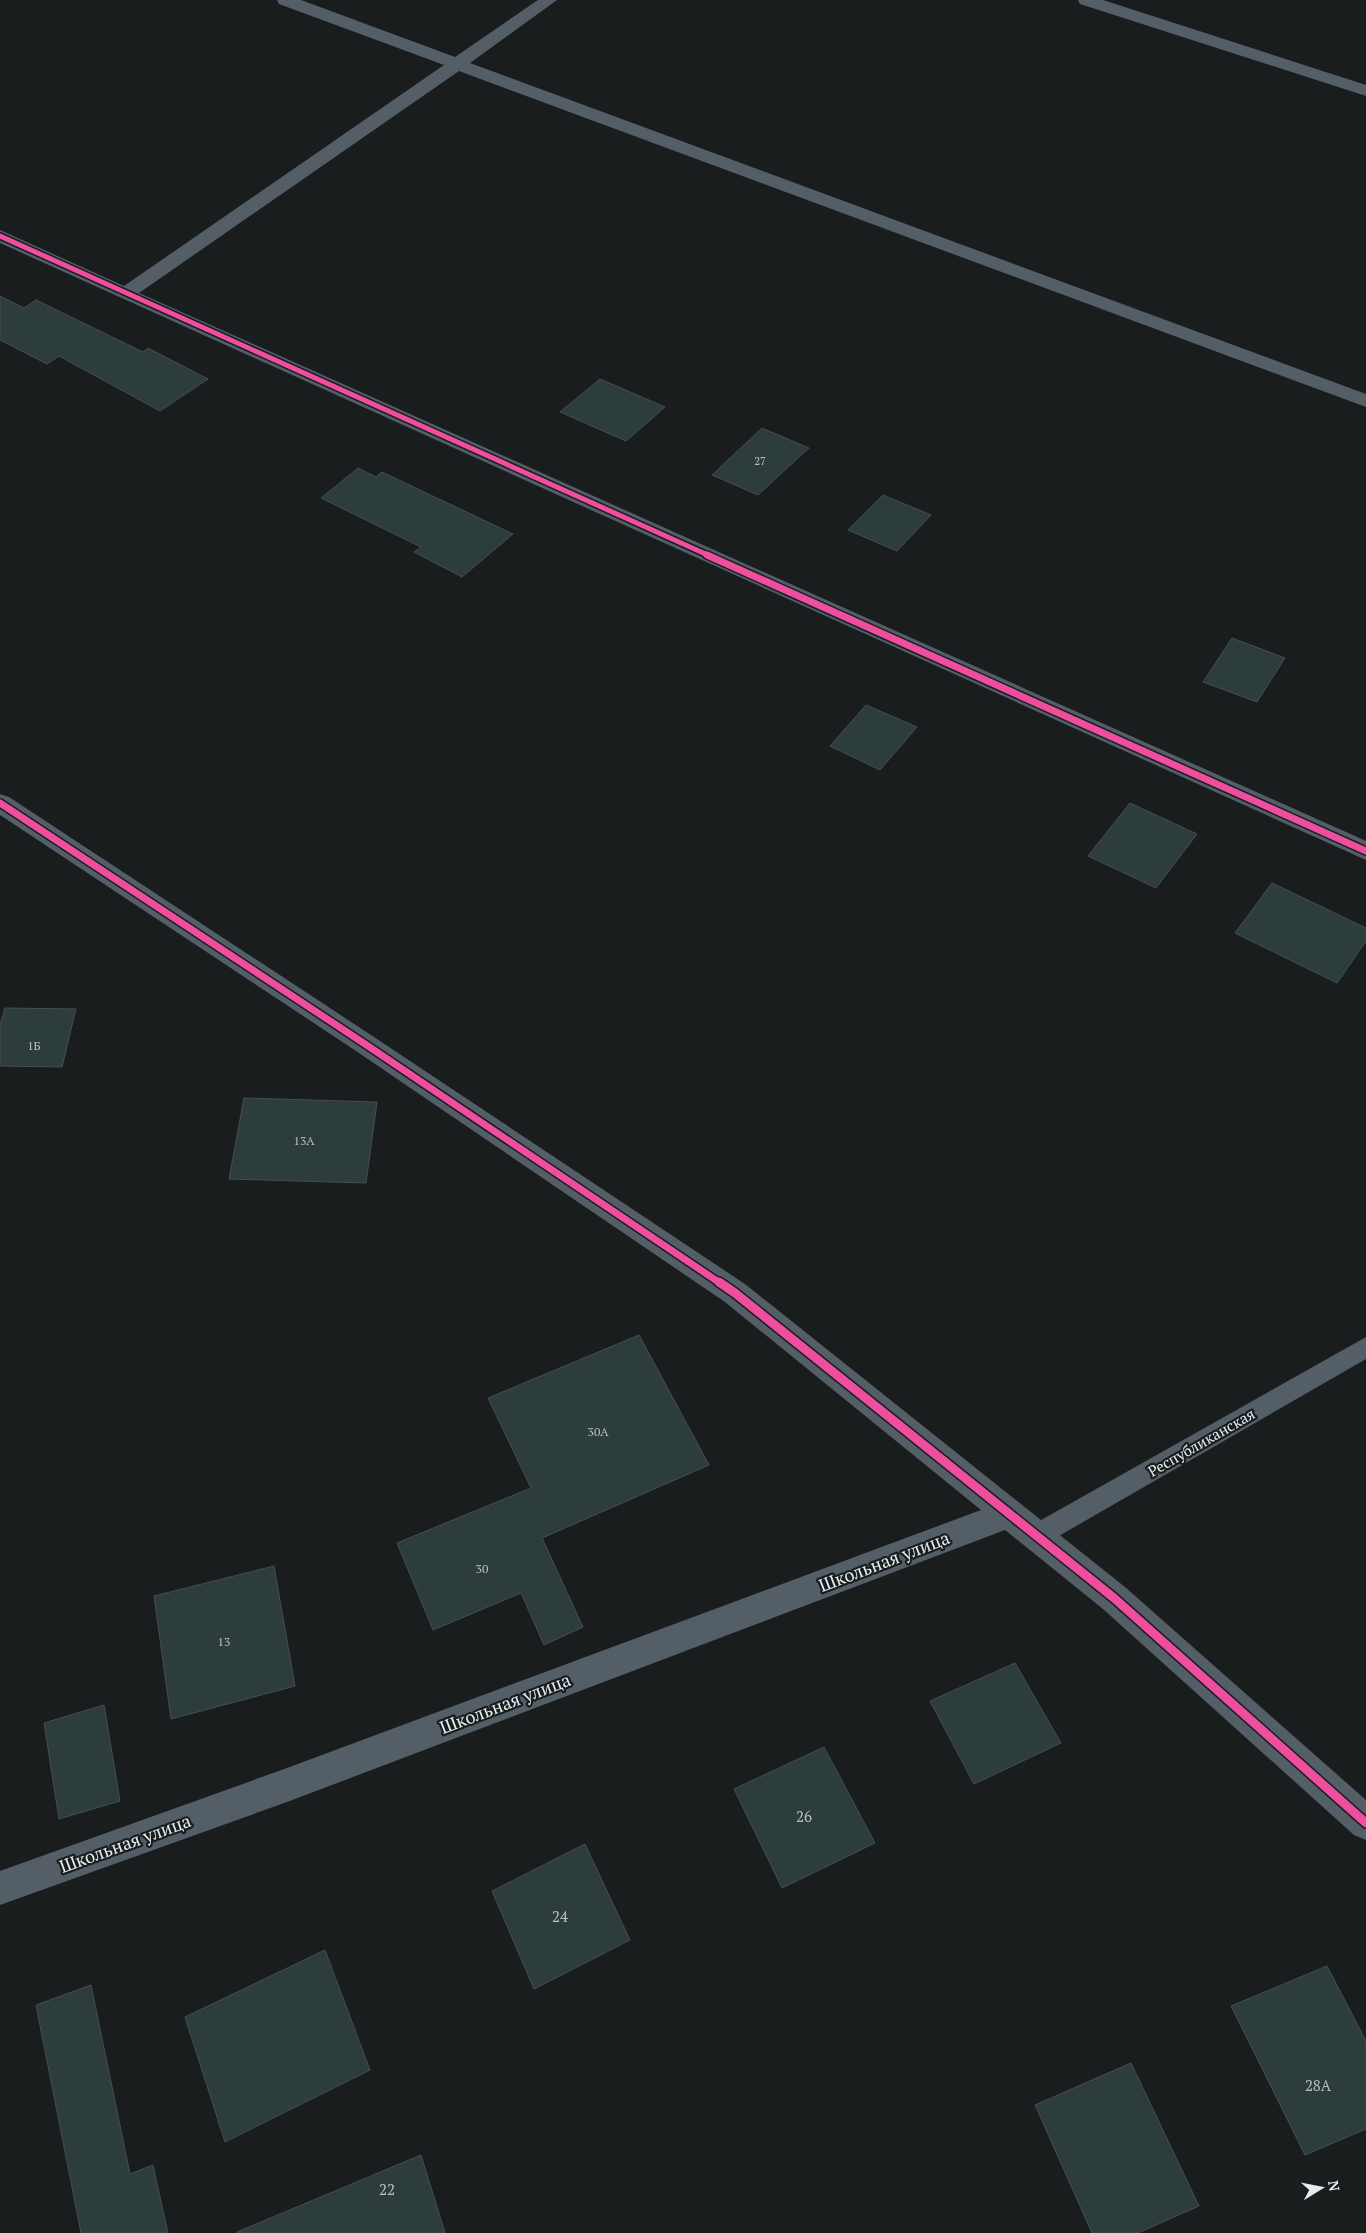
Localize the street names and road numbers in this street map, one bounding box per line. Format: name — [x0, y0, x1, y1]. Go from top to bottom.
street label: Республиканская — [1144, 1403, 1258, 1481]
street label: Школьная улица — [815, 1525, 953, 1597]
street label: Школьная улица — [436, 1667, 574, 1739]
street label: Школьная улица — [56, 1808, 194, 1878]

